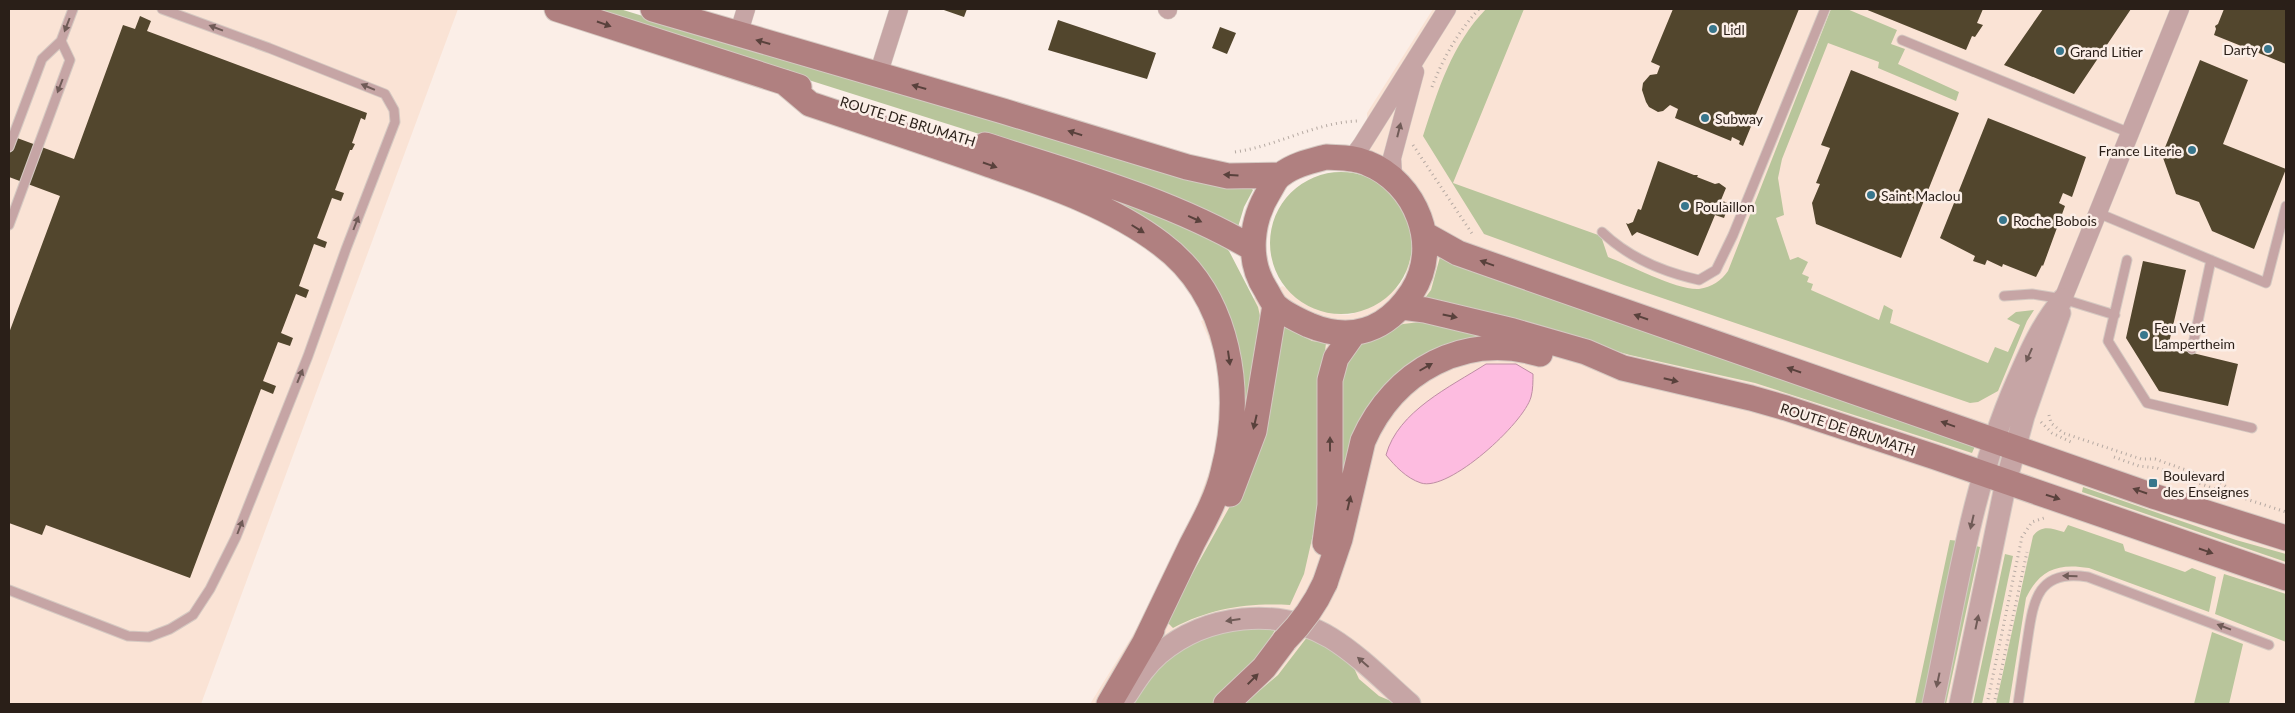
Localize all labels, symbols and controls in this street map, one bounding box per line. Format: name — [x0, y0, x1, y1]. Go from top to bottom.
one-way arrow — [63, 18, 71, 33]
one-way arrow — [596, 21, 611, 29]
place label: Lidl — [1723, 21, 1745, 38]
marker: Lidl — [1707, 23, 1719, 35]
one-way arrow — [209, 24, 224, 31]
one-way arrow — [755, 37, 770, 45]
place label: Darty — [2223, 41, 2259, 58]
place label: Grand Litier — [2070, 43, 2143, 60]
marker: Darty — [2262, 43, 2274, 55]
marker: Grand Litier — [2054, 45, 2066, 57]
one-way arrow — [56, 79, 64, 94]
one-way arrow — [361, 82, 375, 90]
one-way arrow — [911, 82, 926, 90]
street label: ROUTE DE BRUMATH — [838, 92, 978, 150]
place label: Subway — [1715, 110, 1764, 127]
marker: Subway — [1699, 112, 1711, 124]
one-way arrow — [1395, 122, 1403, 138]
one-way arrow — [1067, 128, 1082, 136]
place label: France Literie — [2099, 142, 2182, 159]
marker: France Literie — [2186, 144, 2198, 156]
one-way arrow — [983, 161, 998, 169]
one-way arrow — [1223, 171, 1239, 179]
place label: Saint Maclou — [1881, 187, 1961, 204]
marker: Saint Maclou — [1865, 189, 1877, 201]
place label: Poulaillon — [1695, 198, 1755, 215]
marker: Poulaillon — [1679, 200, 1691, 212]
place label: Roche Bobois — [2013, 212, 2097, 229]
marker: Roche Bobois — [1997, 214, 2009, 226]
one-way arrow — [352, 216, 360, 231]
one-way arrow — [1188, 216, 1202, 224]
one-way arrow — [1132, 225, 1145, 234]
one-way arrow — [1479, 259, 1494, 267]
one-way arrow — [1442, 312, 1458, 320]
one-way arrow — [1633, 313, 1648, 320]
place label: Feu Vert Lampertheim — [2154, 319, 2235, 352]
marker: Feu Vert Lampertheim — [2138, 329, 2150, 341]
one-way arrow — [2024, 348, 2032, 362]
one-way arrow — [1225, 350, 1233, 366]
one-way arrow — [1420, 363, 1433, 372]
one-way arrow — [1786, 366, 1801, 374]
one-way arrow — [296, 368, 304, 383]
one-way arrow — [1663, 376, 1678, 384]
street label: ROUTE DE BRUMATH — [1778, 399, 1918, 459]
one-way arrow — [1251, 415, 1259, 430]
one-way arrow — [1940, 420, 1955, 427]
one-way arrow — [1326, 436, 1334, 452]
place label: Boulevard des Enseignes — [2163, 467, 2249, 500]
marker: Boulevard des Enseignes — [2147, 477, 2159, 489]
one-way arrow — [2132, 487, 2147, 494]
one-way arrow — [2045, 494, 2060, 502]
one-way arrow — [1345, 495, 1353, 510]
one-way arrow — [1968, 514, 1976, 529]
one-way arrow — [236, 520, 244, 534]
one-way arrow — [2199, 547, 2214, 555]
one-way arrow — [2062, 571, 2078, 579]
one-way arrow — [1973, 615, 1981, 630]
one-way arrow — [1224, 617, 1240, 625]
one-way arrow — [2216, 623, 2231, 631]
one-way arrow — [1356, 657, 1369, 668]
one-way arrow — [1934, 673, 1942, 688]
one-way arrow — [1247, 674, 1259, 686]

